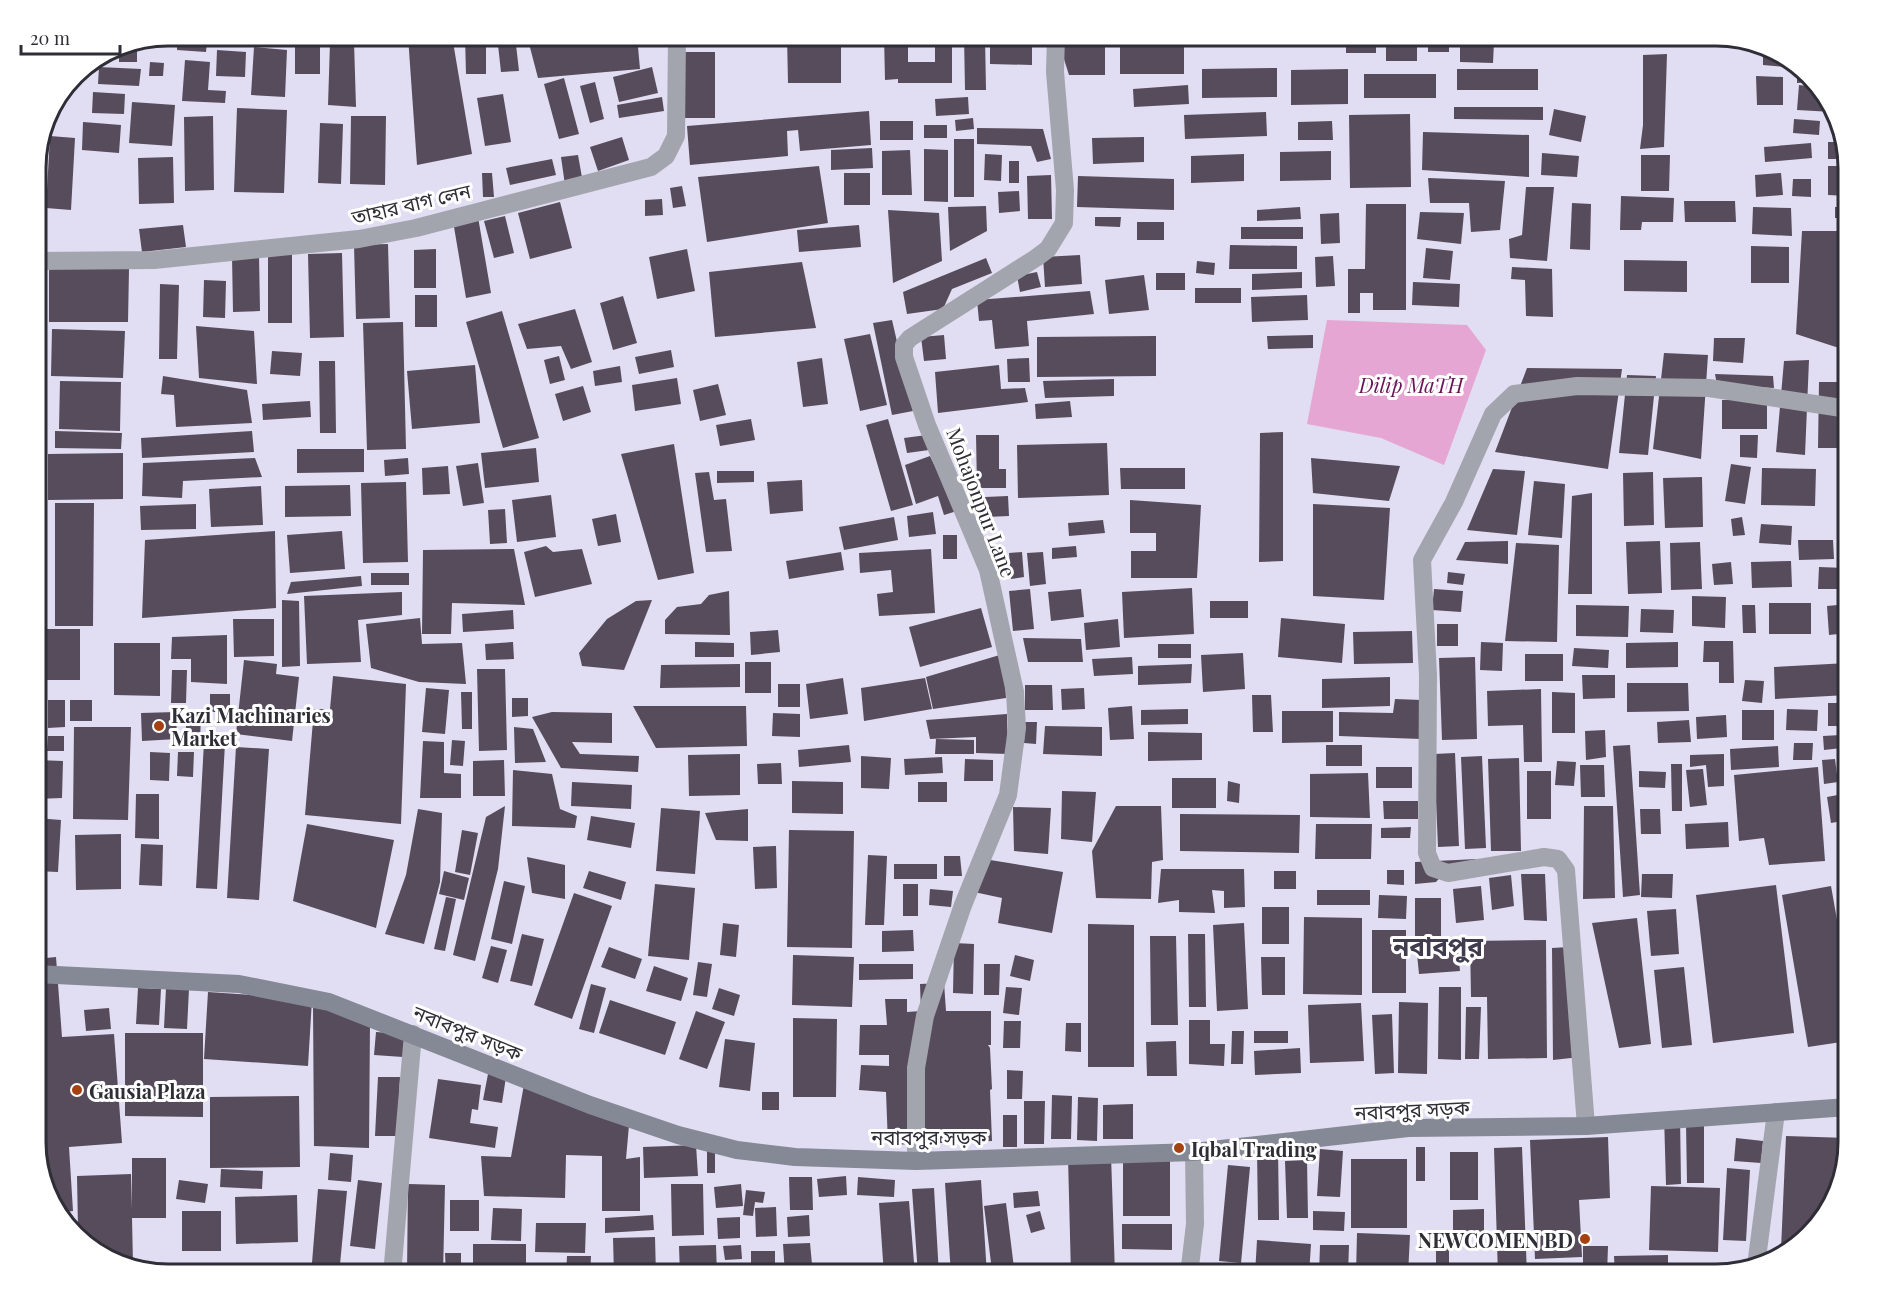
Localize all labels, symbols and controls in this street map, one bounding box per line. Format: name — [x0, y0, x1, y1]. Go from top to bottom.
scale bar — [21, 18, 120, 56]
text: 20 m — [30, 26, 70, 50]
street label: তাহার বাগ লেন — [348, 176, 474, 230]
park label: Dilip MaTH — [1358, 371, 1465, 398]
street label: Mohajonpur Lane — [941, 423, 1023, 581]
place label: Kazi Machinaries Market — [171, 701, 331, 751]
marker: Kazi Machinaries Market — [152, 719, 166, 733]
district label: নবাবপুর — [1392, 928, 1483, 964]
street label: নবাবপুর সড়ক — [409, 998, 527, 1066]
place label: Gausia Plaza — [89, 1077, 206, 1104]
marker: Gausia Plaza — [70, 1083, 84, 1097]
street label: নবাবপুর সড়ক — [1353, 1092, 1471, 1126]
street label: নবাবপুর সড়ক — [870, 1123, 987, 1150]
place label: Iqbal Trading — [1191, 1135, 1317, 1162]
marker: Iqbal Trading — [1172, 1141, 1186, 1155]
place label: NEWCOMEN BD — [1418, 1226, 1573, 1253]
marker: NEWCOMEN BD — [1578, 1232, 1592, 1246]

